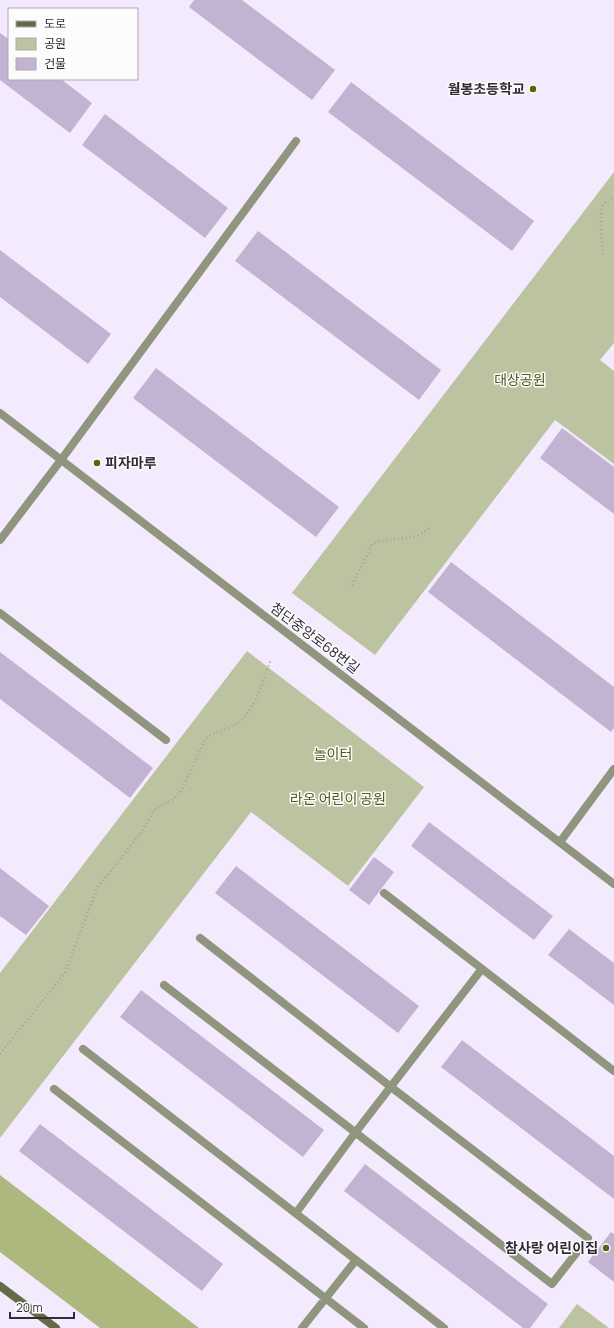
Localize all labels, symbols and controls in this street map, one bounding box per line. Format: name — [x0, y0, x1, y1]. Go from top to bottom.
legend — [8, 8, 138, 80]
text: 도로 — [44, 15, 66, 32]
text: 공원 — [44, 35, 66, 52]
text: 건물 — [44, 55, 66, 72]
place label: 월봉초등학교 — [448, 79, 525, 98]
marker: 월봉초등학교 — [528, 84, 538, 94]
park label: 대상공원 — [494, 370, 546, 389]
place label: 피자마루 — [105, 453, 157, 472]
marker: 피자마루 — [92, 458, 102, 468]
street label: 첨단중앙로68번길 — [267, 598, 364, 677]
park label: 놀이터 — [314, 744, 352, 763]
park label: 라온 어린이 공원 — [290, 789, 386, 808]
place label: 참사랑 어린이집 — [505, 1238, 598, 1257]
marker: 참사랑 어린이집 — [601, 1243, 611, 1253]
scale bar — [10, 1294, 74, 1320]
text: 20 m — [16, 1299, 43, 1316]

